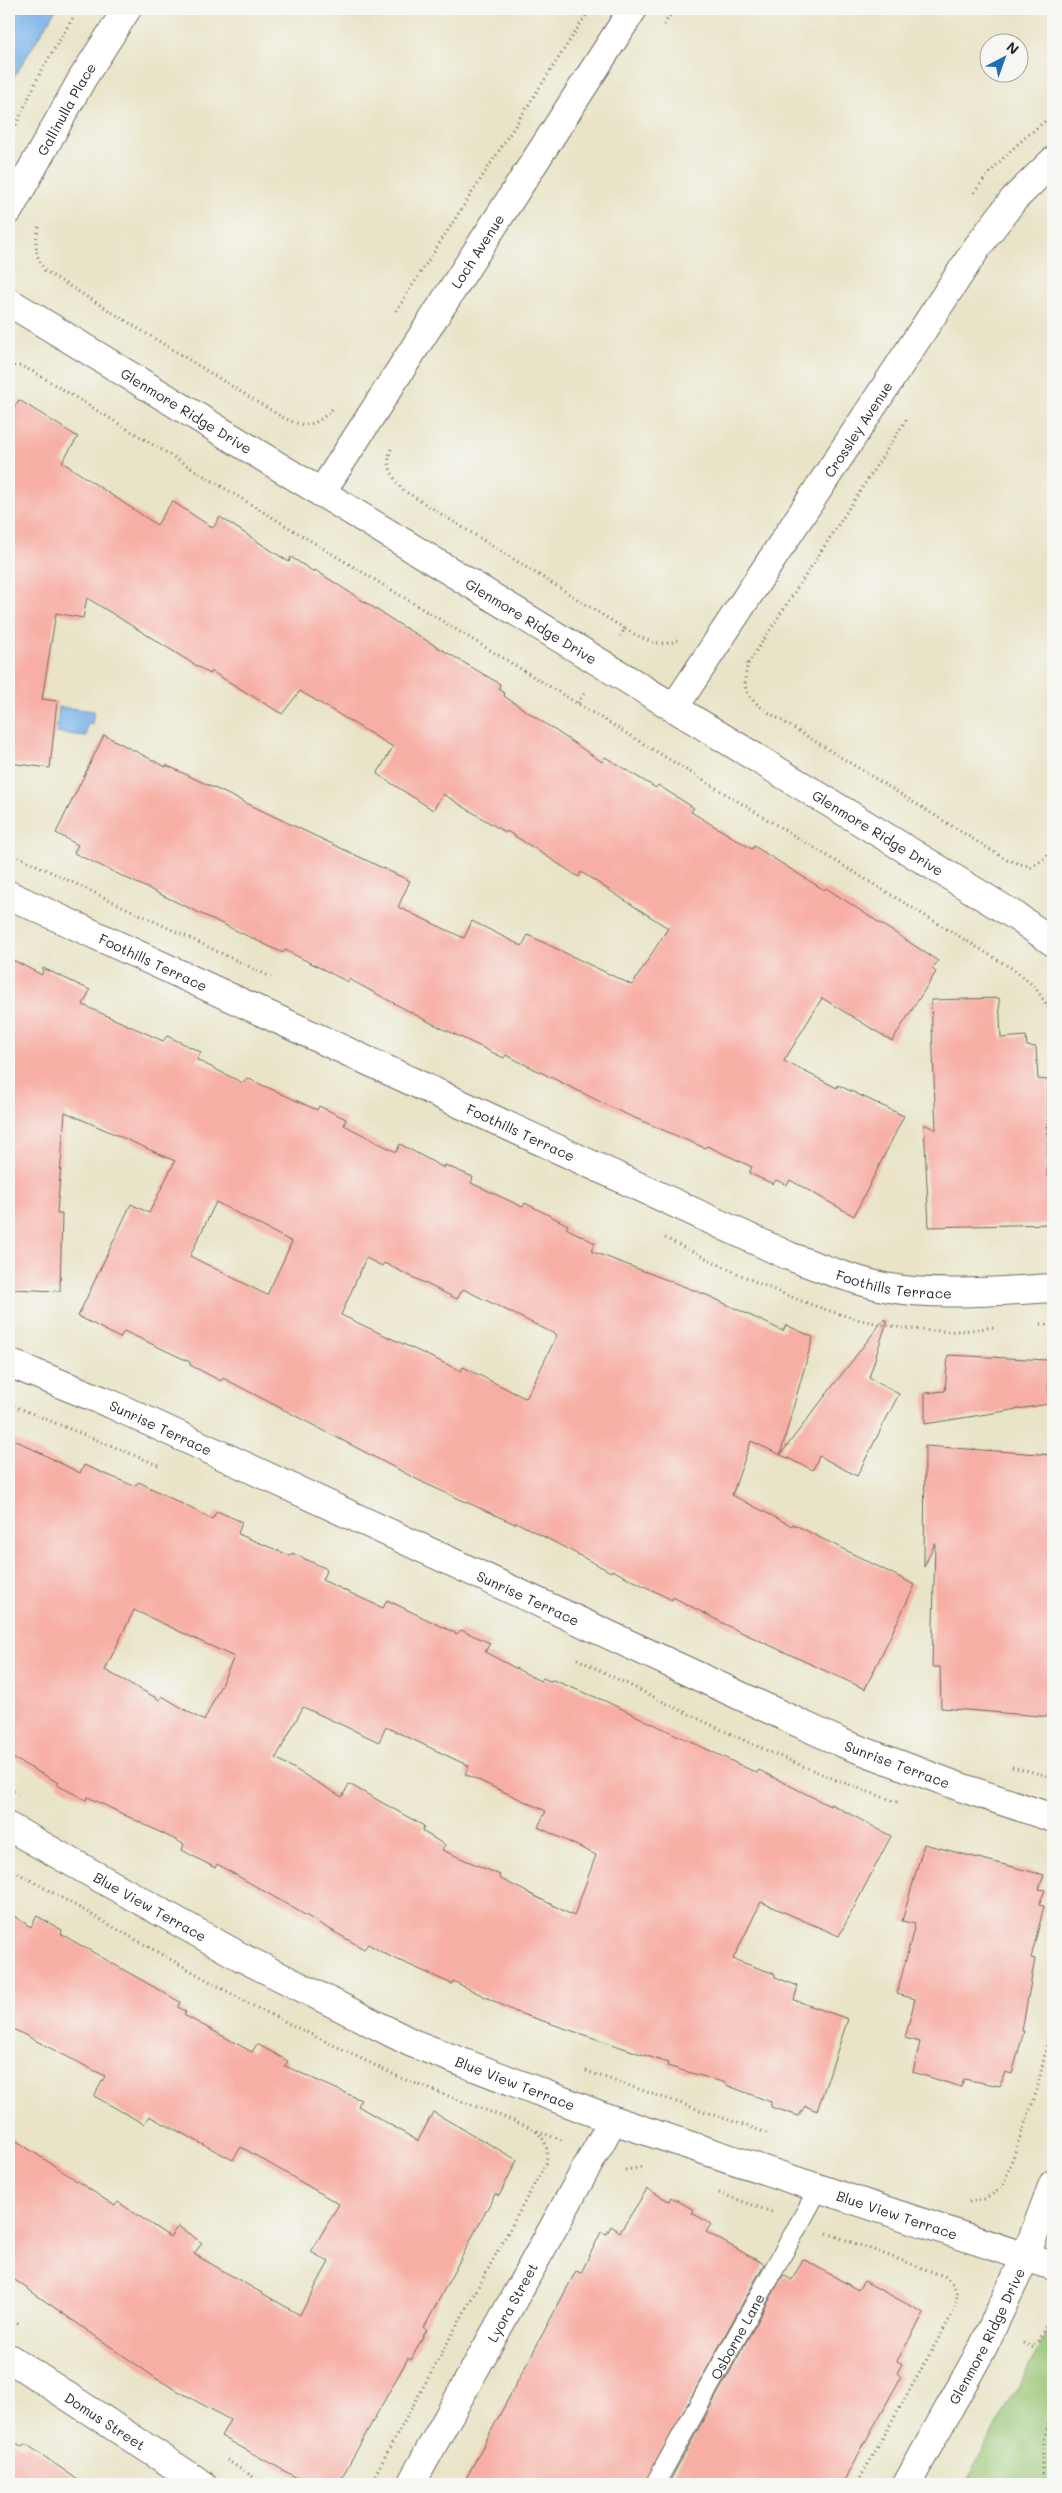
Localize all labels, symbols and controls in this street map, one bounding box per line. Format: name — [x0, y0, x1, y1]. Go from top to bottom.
north arrow — [980, 32, 1030, 82]
text: N — [1003, 37, 1023, 58]
street label: Gallinulla Place — [32, 59, 100, 159]
street label: Loch Avenue — [446, 210, 508, 292]
street label: Glenmore Ridge Drive — [117, 363, 256, 458]
street label: Crossley Avenue — [819, 377, 896, 481]
street label: Glenmore Ridge Drive — [462, 573, 601, 668]
street label: Glenmore Ridge Drive — [809, 785, 947, 880]
street label: Foothills Terrace — [96, 929, 211, 995]
street label: Foothills Terrace — [464, 1099, 578, 1165]
street label: Foothills Terrace — [834, 1265, 952, 1302]
street label: Sunrise Terrace — [107, 1395, 215, 1459]
street label: Sunrise Terrace — [474, 1566, 583, 1629]
street label: Sunrise Terrace — [842, 1735, 953, 1792]
street label: Blue View Terrace — [90, 1867, 210, 1945]
street label: Blue View Terrace — [453, 2051, 578, 2114]
street label: Blue View Terrace — [834, 2185, 960, 2243]
street label: Lyora Street — [482, 2259, 542, 2345]
street label: Glenmore Ridge Drive — [944, 2265, 1029, 2407]
street label: Osborne Lane — [705, 2290, 768, 2383]
street label: Domus Street — [61, 2388, 149, 2454]

